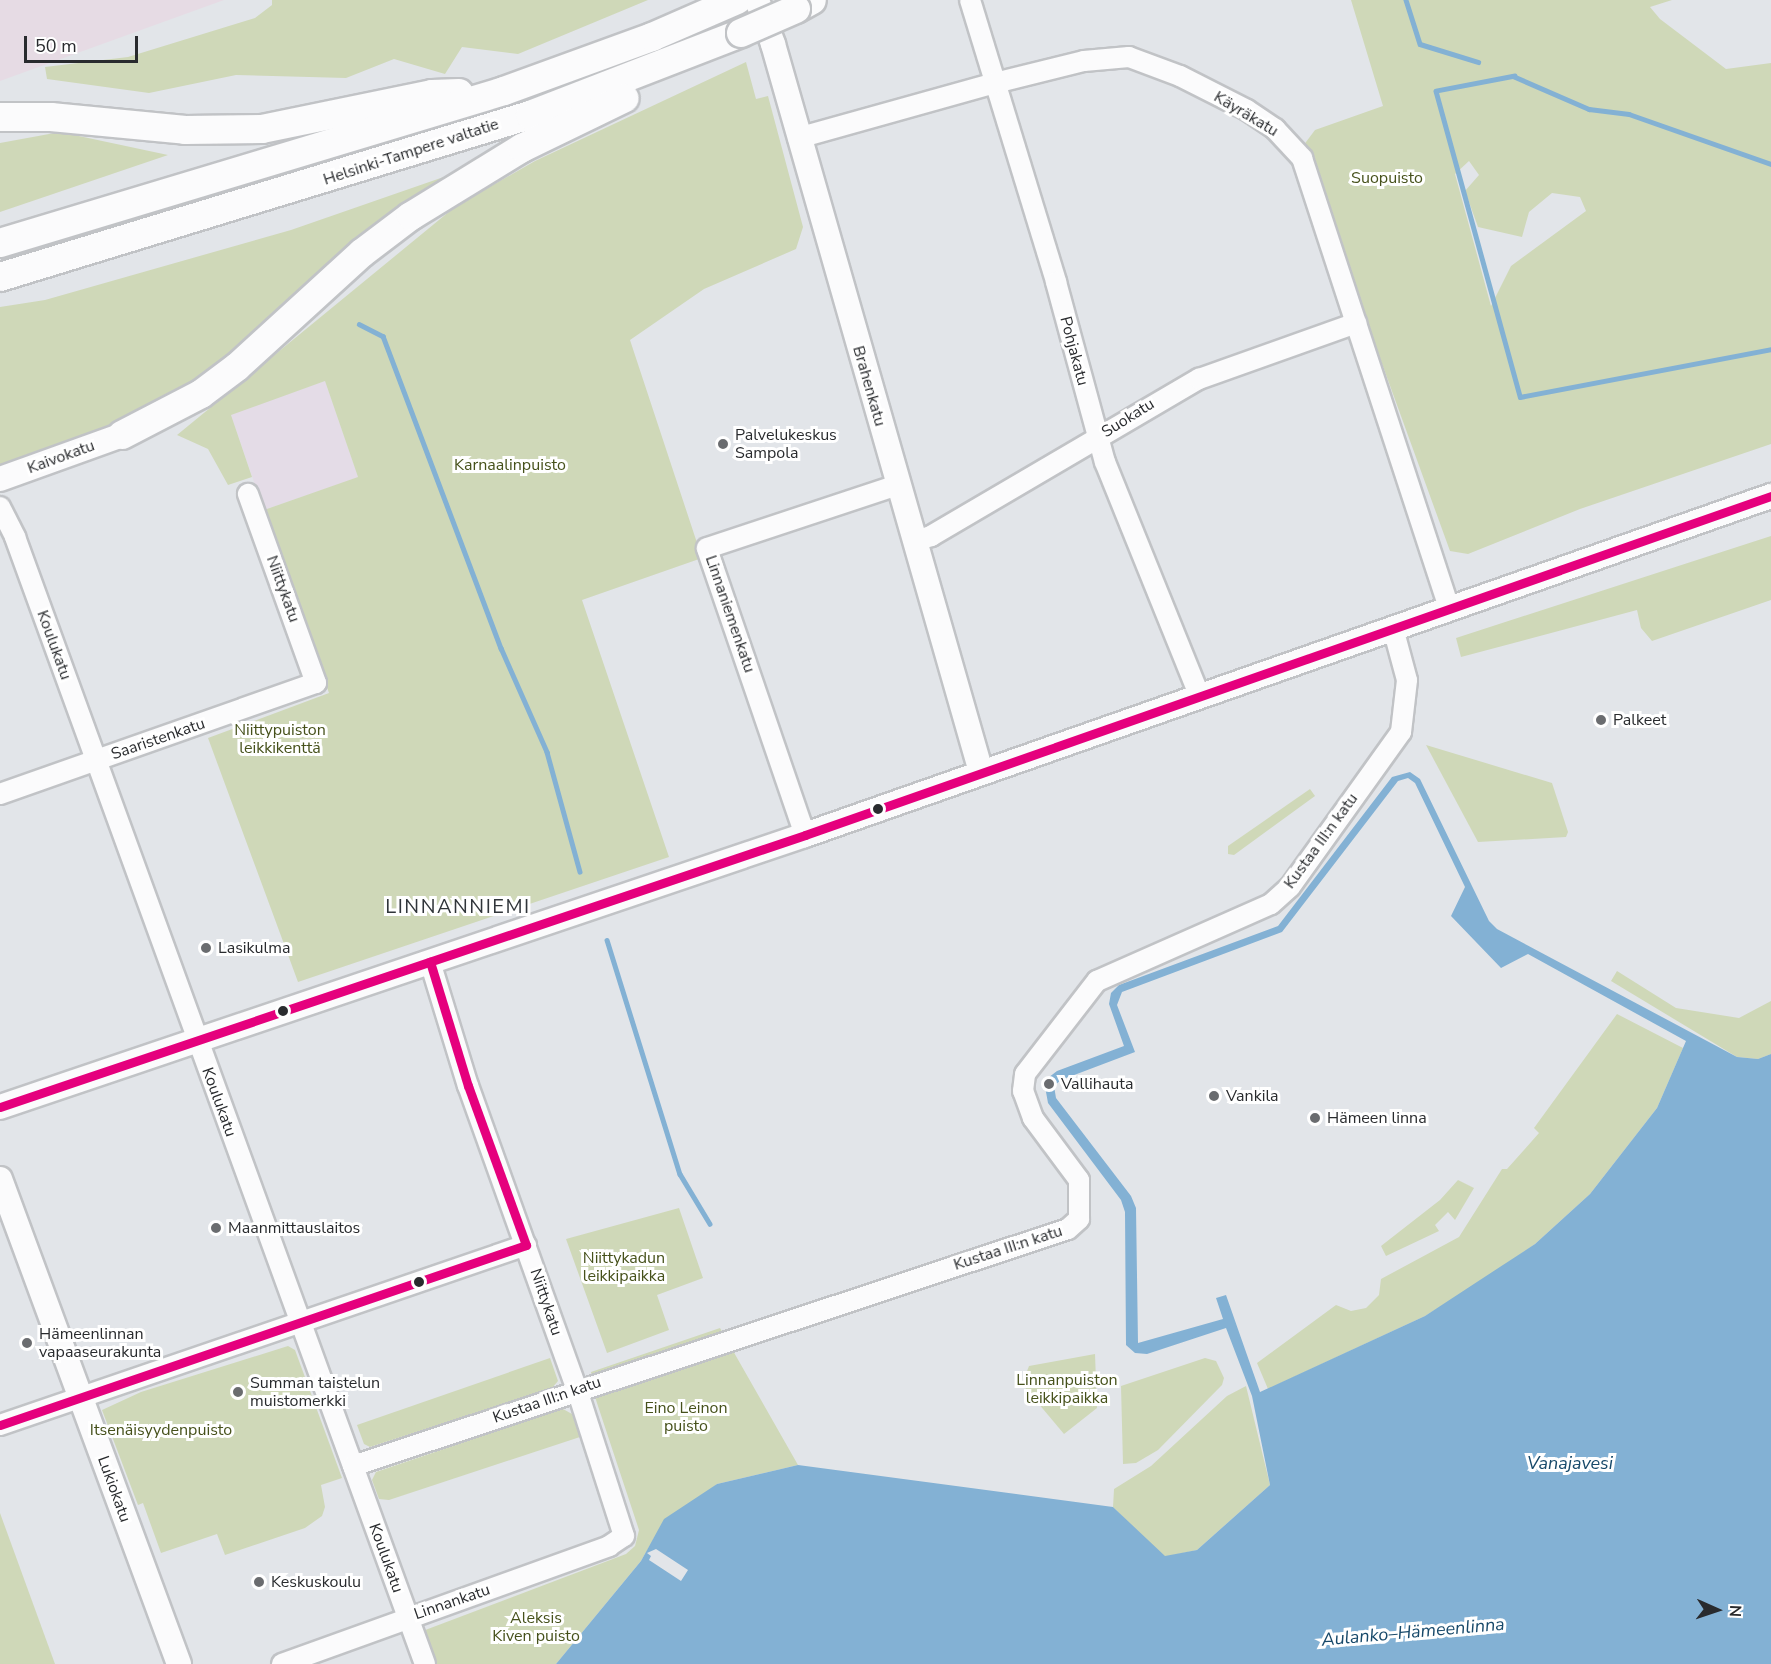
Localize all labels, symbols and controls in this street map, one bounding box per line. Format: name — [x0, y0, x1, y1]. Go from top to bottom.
scale bar — [27, 24, 141, 62]
text: 50 m — [35, 34, 77, 58]
street label: Käyräkatu — [1210, 87, 1282, 141]
street label: Helsinki-Tampere valtatie — [321, 115, 501, 189]
park label: Suopuisto — [1351, 168, 1423, 188]
street label: Pohjakatu — [1056, 314, 1092, 388]
street label: Brahenkatu — [848, 344, 890, 428]
street label: Suokatu — [1098, 394, 1158, 442]
place label: Palvelukeskus Sampola — [735, 425, 837, 463]
street label: Kaivokatu — [25, 436, 97, 478]
marker: Palvelukeskus Sampola — [716, 437, 730, 451]
park label: Karnaalinpuisto — [454, 455, 566, 475]
street label: Niittykatu — [262, 553, 304, 625]
street label: Linnaniemenkatu — [701, 553, 759, 675]
street label: Koulukatu — [33, 608, 75, 682]
place label: Palkeet — [1613, 710, 1666, 730]
marker: Palkeet — [1594, 713, 1608, 727]
street label: Saaristenkatu — [109, 714, 207, 764]
park label: Niittypuiston leikkikenttä — [234, 720, 326, 758]
street label: Kustaa III:n katu — [1280, 790, 1362, 892]
unlabelled marker — [872, 803, 884, 815]
district label: LINNANNIEMI — [385, 894, 531, 918]
place label: Lasikulma — [218, 938, 290, 958]
marker: Lasikulma — [199, 941, 213, 955]
unlabelled marker — [277, 1005, 289, 1017]
street label: Koulukatu — [198, 1065, 240, 1139]
place label: Vallihauta — [1061, 1074, 1133, 1094]
marker: Vallihauta — [1042, 1077, 1056, 1091]
place label: Vankila — [1226, 1086, 1279, 1106]
marker: Vankila — [1207, 1089, 1221, 1103]
place label: Hämeen linna — [1327, 1108, 1427, 1128]
marker: Hämeen linna — [1308, 1111, 1322, 1125]
place label: Maanmittauslaitos — [228, 1218, 360, 1238]
marker: Maanmittauslaitos — [209, 1221, 223, 1235]
street label: Kustaa III:n katu — [951, 1221, 1065, 1275]
park label: Niittykadun leikkipaikka — [583, 1248, 665, 1286]
street label: Niittykatu — [526, 1266, 566, 1338]
unlabelled marker — [413, 1276, 425, 1288]
place label: Hämeenlinnan vapaaseurakunta — [39, 1324, 161, 1362]
marker: Hämeenlinnan vapaaseurakunta — [20, 1336, 34, 1350]
park label: Linnanpuiston leikkipaikka — [1016, 1370, 1118, 1408]
street label: Kustaa III:n katu — [490, 1372, 604, 1428]
place label: Summan taistelun muistomerkki — [250, 1373, 380, 1411]
marker: Summan taistelun muistomerkki — [231, 1385, 245, 1399]
park label: Eino Leinon puisto — [644, 1398, 728, 1436]
park label: Itsenäisyydenpuisto — [90, 1420, 232, 1440]
water label: Vanajavesi — [1527, 1452, 1613, 1474]
street label: Lukiokatu — [93, 1453, 135, 1525]
street label: Koulukatu — [365, 1521, 407, 1595]
place label: Keskuskoulu — [271, 1572, 361, 1592]
marker: Keskuskoulu — [252, 1575, 266, 1589]
street label: Linnankatu — [411, 1580, 493, 1624]
north arrow — [1687, 1580, 1747, 1640]
text: N — [1724, 1604, 1746, 1617]
park label: Aleksis Kiven puisto — [492, 1608, 580, 1646]
water label: Aulanko–Hämeenlinna — [1320, 1613, 1506, 1651]

